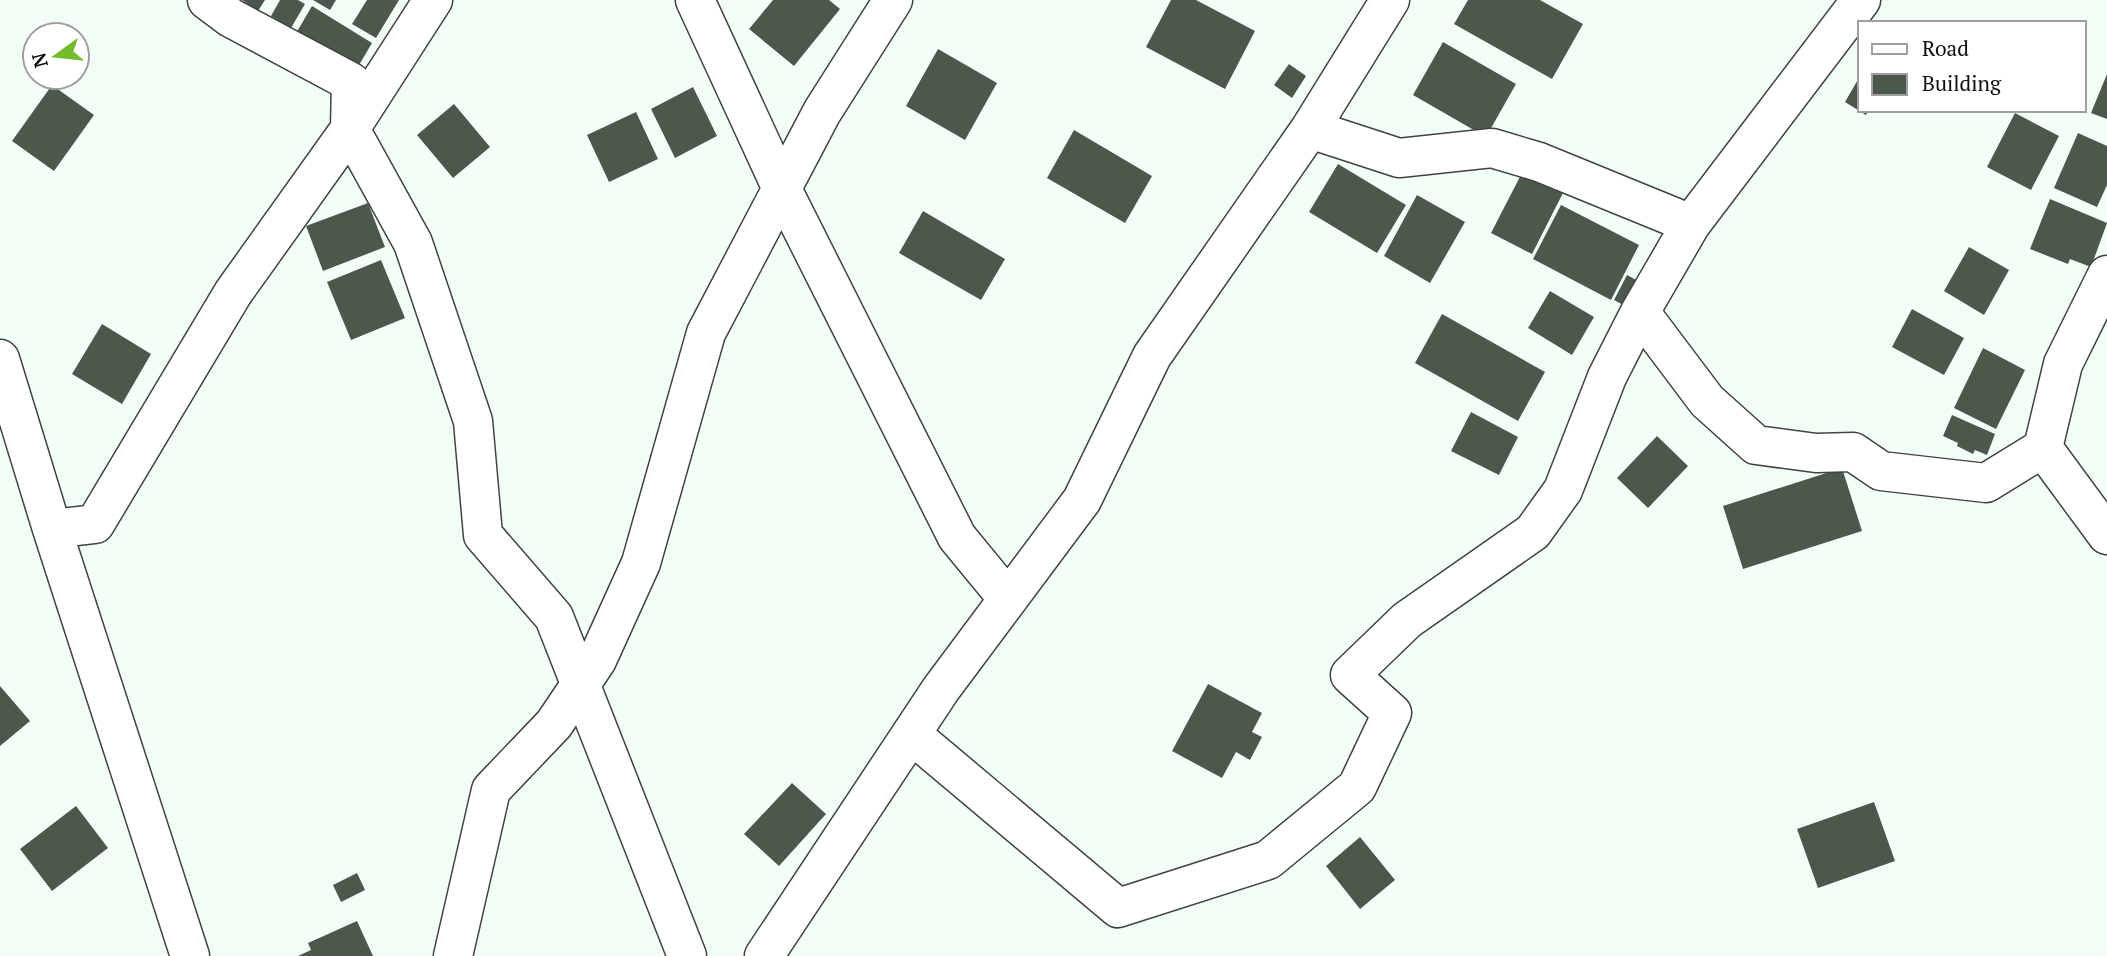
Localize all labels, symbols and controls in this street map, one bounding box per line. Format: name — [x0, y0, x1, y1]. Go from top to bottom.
north arrow — [21, 21, 91, 91]
legend — [1858, 21, 2086, 112]
text: Road — [1922, 34, 1969, 62]
text: N — [25, 50, 53, 71]
text: Building — [1922, 69, 2002, 97]

